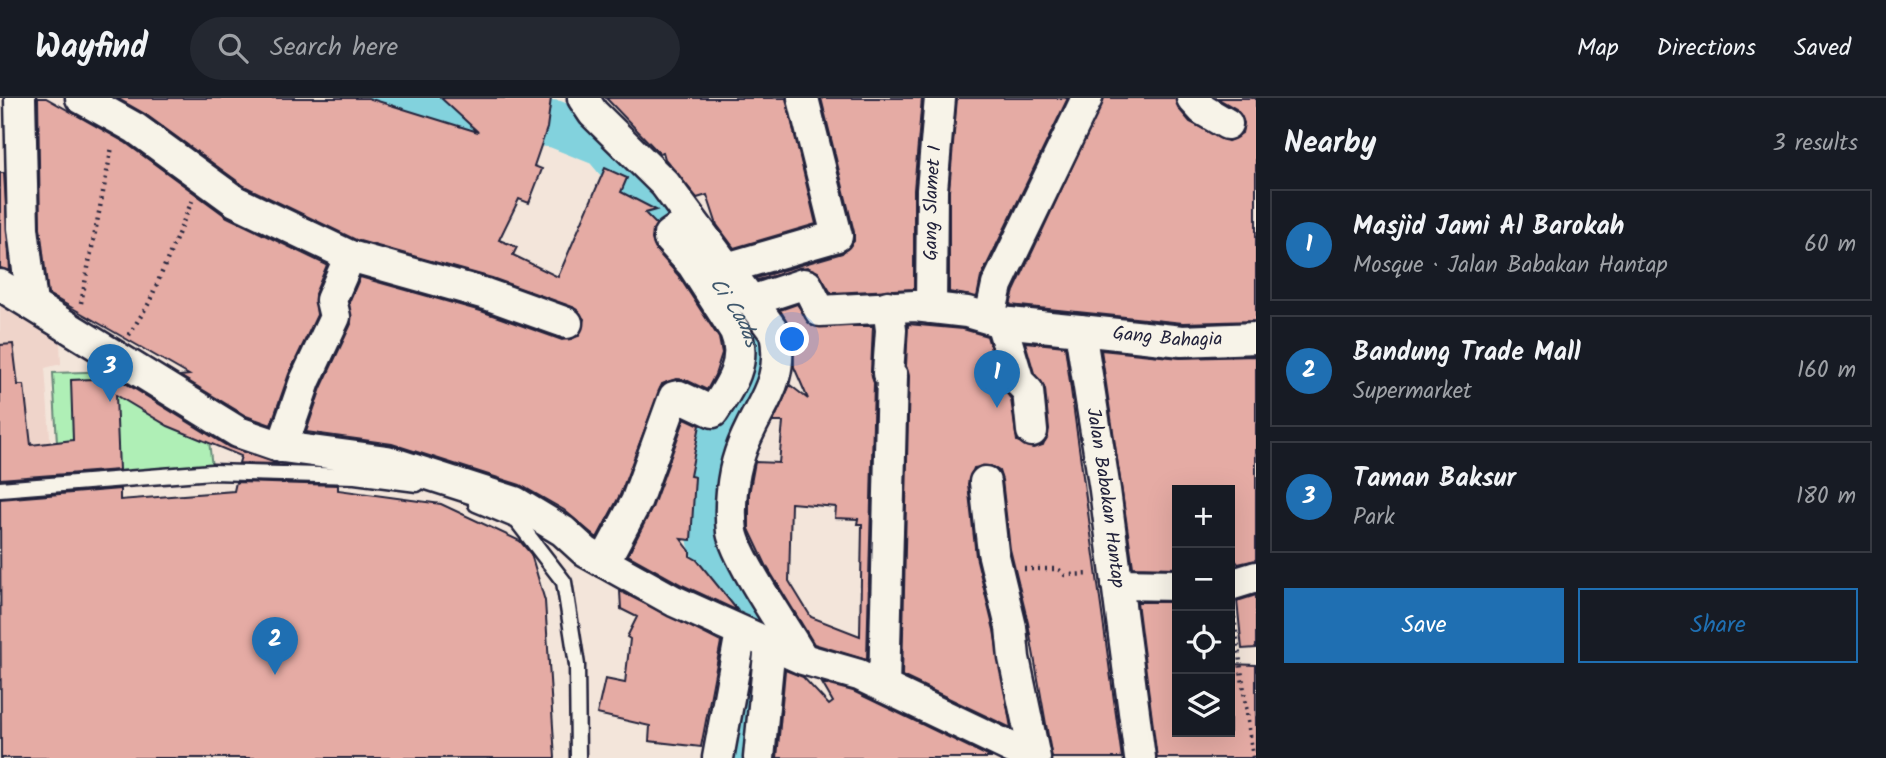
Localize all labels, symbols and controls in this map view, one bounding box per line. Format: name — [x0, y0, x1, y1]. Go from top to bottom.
search box — [190, 17, 680, 80]
text: Wayfind — [35, 22, 148, 75]
text: Search here — [270, 27, 398, 69]
icon: search — [214, 29, 252, 67]
text: Map — [1577, 29, 1619, 68]
text: Directions — [1657, 29, 1756, 68]
text: Saved — [1794, 29, 1851, 68]
text: Nearby — [1284, 120, 1376, 168]
text: 3 results — [1772, 126, 1858, 162]
street label: Gang Slamet I — [916, 144, 951, 261]
text: Masjid Jami Al Barokah — [1353, 206, 1624, 248]
text: 1 — [1306, 227, 1312, 263]
text: 60 m — [1804, 227, 1856, 263]
text: Mosque · Jalan Babakan Hantap — [1353, 248, 1668, 284]
water label: Ci Cadas — [701, 270, 769, 354]
street label: Gang Bahagia — [1111, 319, 1223, 356]
your location — [775, 322, 809, 356]
text: Bandung Trade Mall — [1353, 332, 1581, 374]
pin: 3 — [87, 344, 133, 402]
pin: 1 — [974, 350, 1020, 408]
text: 2 — [1302, 353, 1316, 389]
text: 160 m — [1797, 353, 1856, 389]
text: Supermarket — [1353, 374, 1472, 410]
street label: Jalan Babakan Hantap — [1077, 406, 1133, 590]
text: Taman Baksur — [1353, 458, 1516, 500]
text: 3 — [1303, 479, 1315, 515]
text: 180 m — [1796, 479, 1856, 515]
map controls — [1172, 485, 1235, 737]
button: + — [1172, 485, 1235, 548]
text: Park — [1353, 500, 1395, 536]
button: − — [1172, 548, 1235, 611]
button: Save — [1284, 588, 1564, 663]
button: Share — [1578, 588, 1858, 663]
button: locate — [1172, 611, 1235, 674]
pin: 2 — [252, 617, 298, 675]
button: layers — [1172, 674, 1235, 737]

